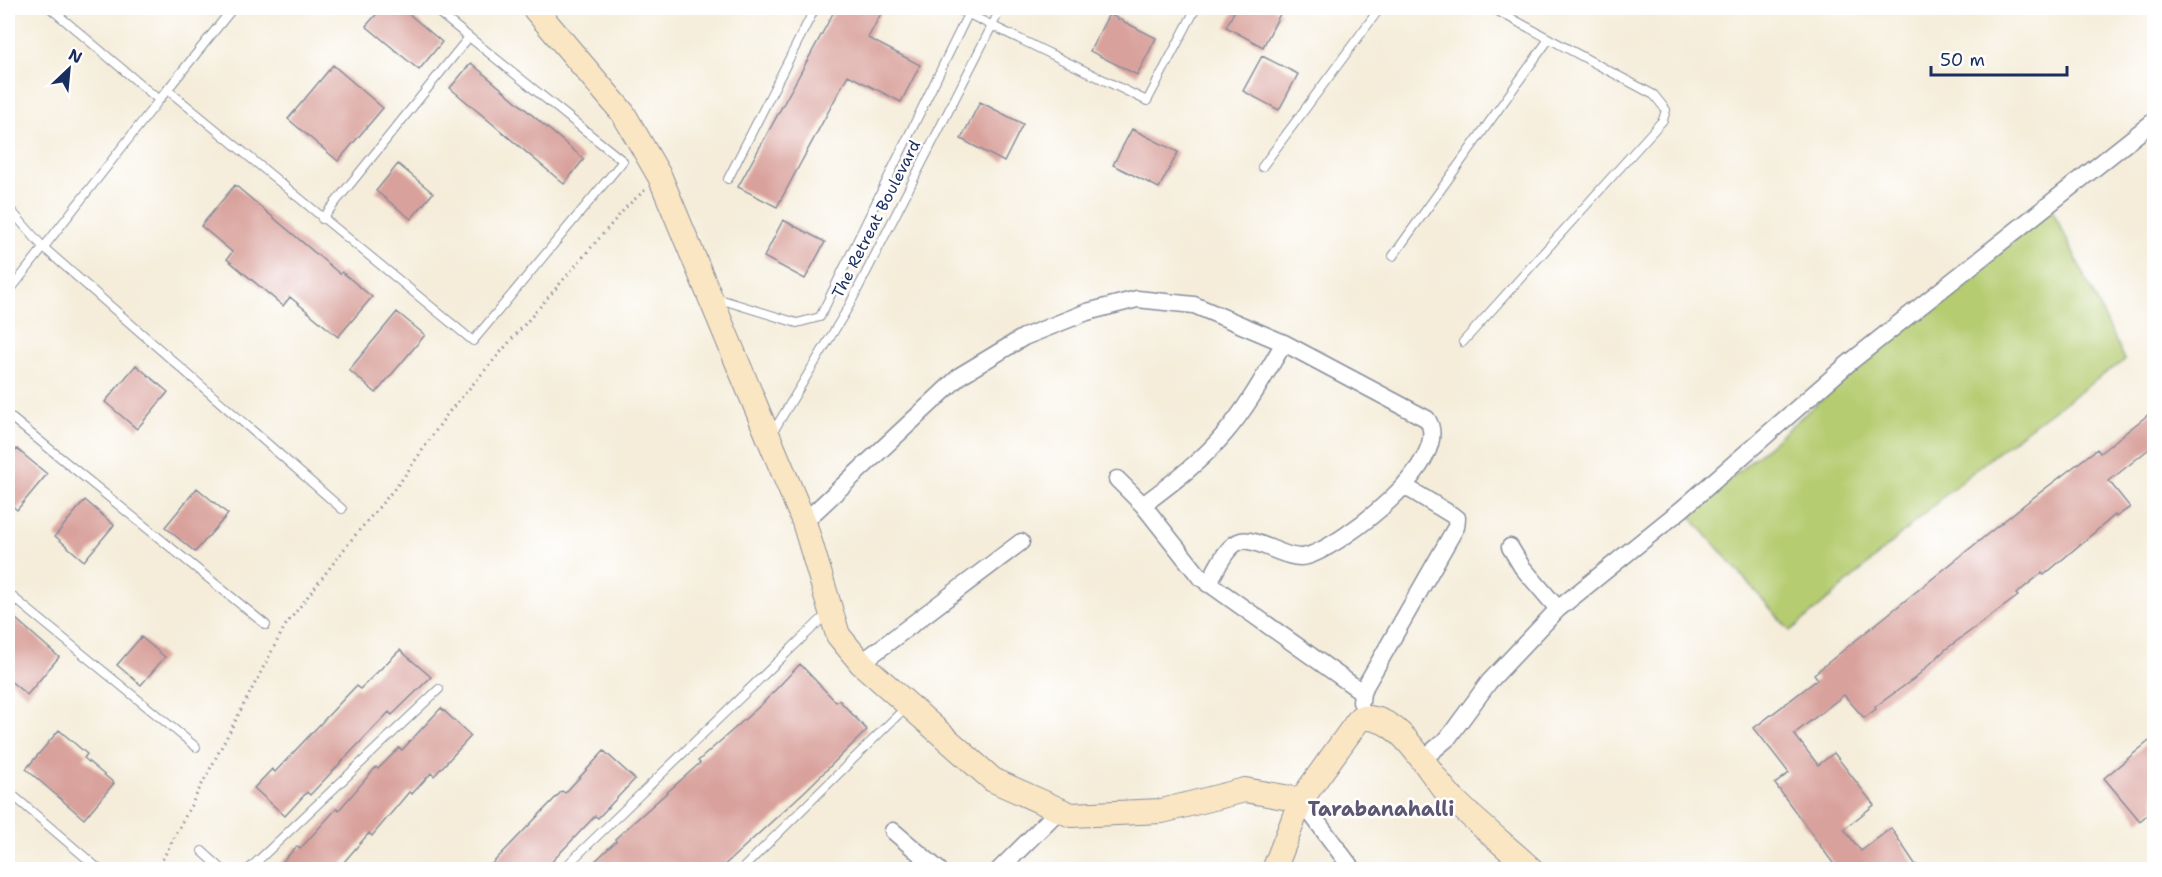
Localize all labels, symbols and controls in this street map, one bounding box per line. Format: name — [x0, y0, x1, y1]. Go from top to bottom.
north arrow — [39, 39, 99, 99]
scale bar — [1931, 39, 2068, 77]
text: N — [65, 44, 86, 68]
text: 50 m — [1940, 48, 1985, 72]
street label: The Retreat Boulevard — [827, 137, 925, 301]
district label: Tarabanahalli — [1308, 796, 1454, 822]

